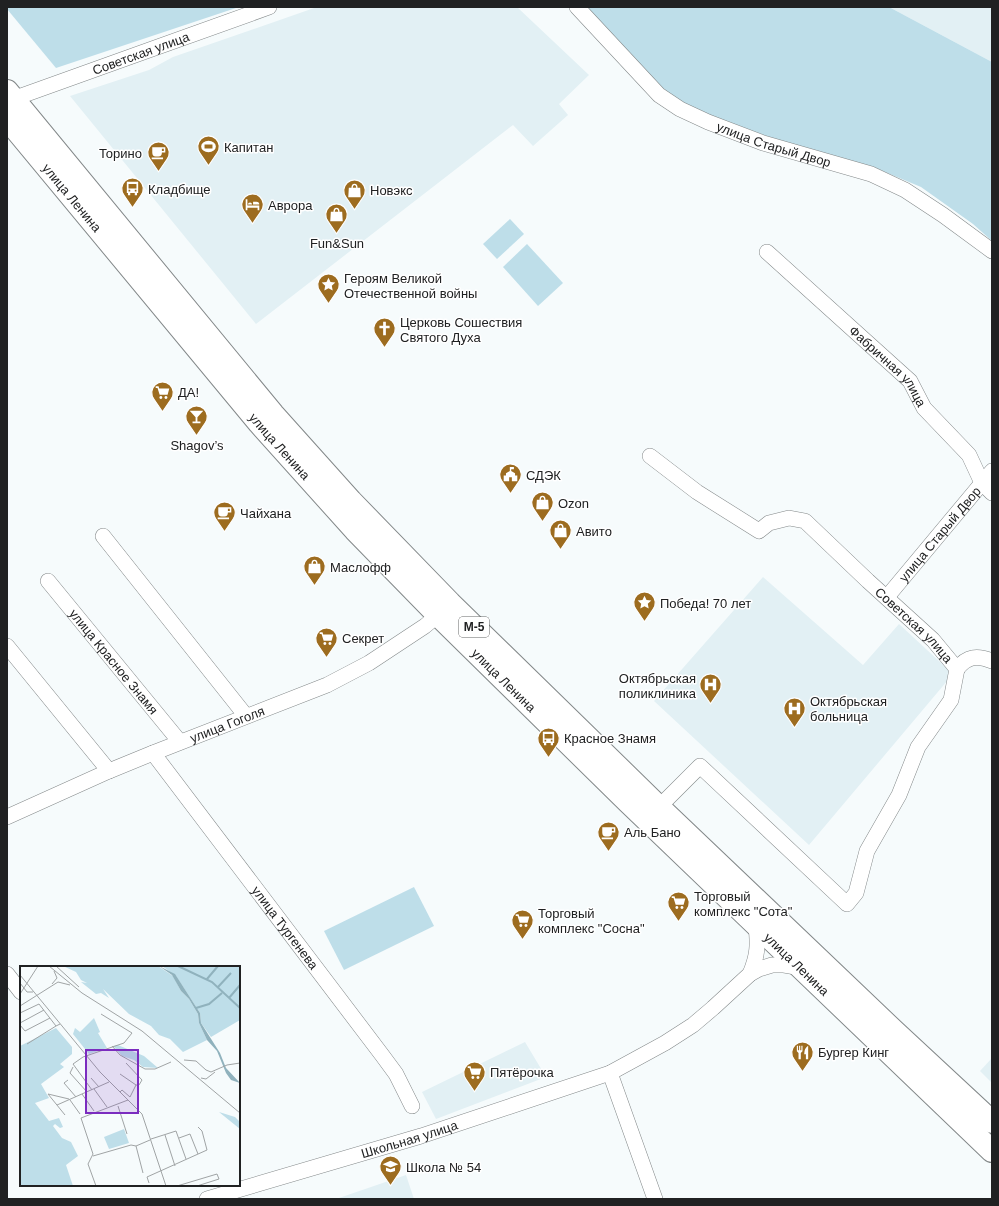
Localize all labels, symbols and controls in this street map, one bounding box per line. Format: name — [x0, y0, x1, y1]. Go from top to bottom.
street label: Советская улица — [90, 29, 192, 78]
street label: улица Старый Двор — [714, 119, 833, 170]
sports icon: Капитан — [196, 134, 222, 167]
cafe icon: Торино — [145, 140, 171, 173]
place label: Капитан — [224, 140, 273, 155]
place label: Торино — [99, 146, 142, 161]
street label: улица Ленина — [39, 161, 105, 236]
bus stop icon: Кладбище — [120, 176, 146, 209]
shop icon: Новэкс — [341, 177, 367, 210]
place label: Кладбище — [148, 182, 210, 197]
place label: Новэкс — [370, 183, 413, 198]
hotel icon: Аврора — [240, 192, 266, 225]
place label: Аврора — [268, 198, 313, 213]
shop icon: Fun&Sun — [324, 202, 350, 235]
place label: Fun&Sun — [310, 236, 364, 251]
place label: Героям Великой Отечественной войны — [344, 271, 477, 301]
place icon: Героям Великой Отечественной войны — [316, 272, 342, 305]
place label: Церковь Сошествия Святого Духа — [400, 315, 522, 345]
church icon: Церковь Сошествия Святого Духа — [371, 316, 397, 349]
street label: Фабричная улица — [846, 323, 929, 410]
supermarket icon: ДА! — [150, 379, 176, 412]
place label: ДА! — [178, 385, 199, 400]
bar icon: Shagov’s — [184, 404, 210, 437]
street label: улица Ленина — [246, 410, 314, 483]
place label: Shagov’s — [170, 438, 224, 453]
public building icon: СДЭК — [497, 462, 523, 495]
place label: СДЭК — [526, 468, 561, 483]
street label: улица Старый Двор — [896, 484, 984, 585]
shop icon: Ozon — [530, 490, 556, 523]
place label: Ozon — [558, 496, 589, 511]
cafe icon: Чайхана — [212, 500, 238, 533]
place label: Чайхана — [240, 506, 292, 521]
shop icon: Авито — [548, 518, 574, 551]
place label: Авито — [576, 524, 612, 539]
shop icon: Маслофф — [302, 554, 328, 587]
place label: Маслофф — [330, 560, 391, 575]
street label: Советская улица — [872, 584, 956, 667]
place icon: Победа! 70 лет — [632, 590, 658, 623]
place label: Победа! 70 лет — [660, 596, 751, 611]
street label: улица Красное Знамя — [66, 606, 161, 717]
road number: М-5 — [459, 617, 489, 637]
supermarket icon: Секрет — [313, 625, 339, 658]
place label: Секрет — [342, 631, 384, 646]
street label: улица Ленина — [468, 645, 539, 716]
place label: Октябрьская поликлиника — [619, 671, 697, 701]
hospital icon: Октябрьская поликлиника — [698, 672, 724, 705]
place label: Октябрьская больница — [810, 694, 887, 724]
hospital icon: Октябрьская больница — [782, 695, 808, 728]
street label: улица Гоголя — [188, 703, 267, 746]
bus stop icon: Красное Знамя — [535, 725, 561, 758]
place label: Красное Знамя — [564, 731, 656, 746]
cafe icon: Аль Бано — [595, 819, 621, 852]
place label: Аль Бано — [624, 825, 681, 840]
street label: улица Тургенева — [249, 883, 322, 973]
place label: Торговый комплекс "Сота" — [694, 889, 793, 919]
supermarket icon: Торговый комплекс "Сота" — [665, 890, 691, 923]
place label: Торговый комплекс "Сосна" — [538, 906, 645, 936]
supermarket icon: Торговый комплекс "Сосна" — [510, 907, 536, 940]
street label: улица Ленина — [761, 930, 833, 999]
inset map — [20, 966, 240, 1186]
restaurant icon: Бургер Кинг — [790, 1039, 816, 1072]
place label: Бургер Кинг — [818, 1045, 889, 1060]
supermarket icon: Пятёрочка — [461, 1059, 487, 1092]
place label: Пятёрочка — [490, 1065, 554, 1080]
street label: Школьная улица — [359, 1117, 460, 1161]
school or university icon: Школа № 54 — [377, 1154, 403, 1187]
place label: Школа № 54 — [406, 1160, 481, 1175]

